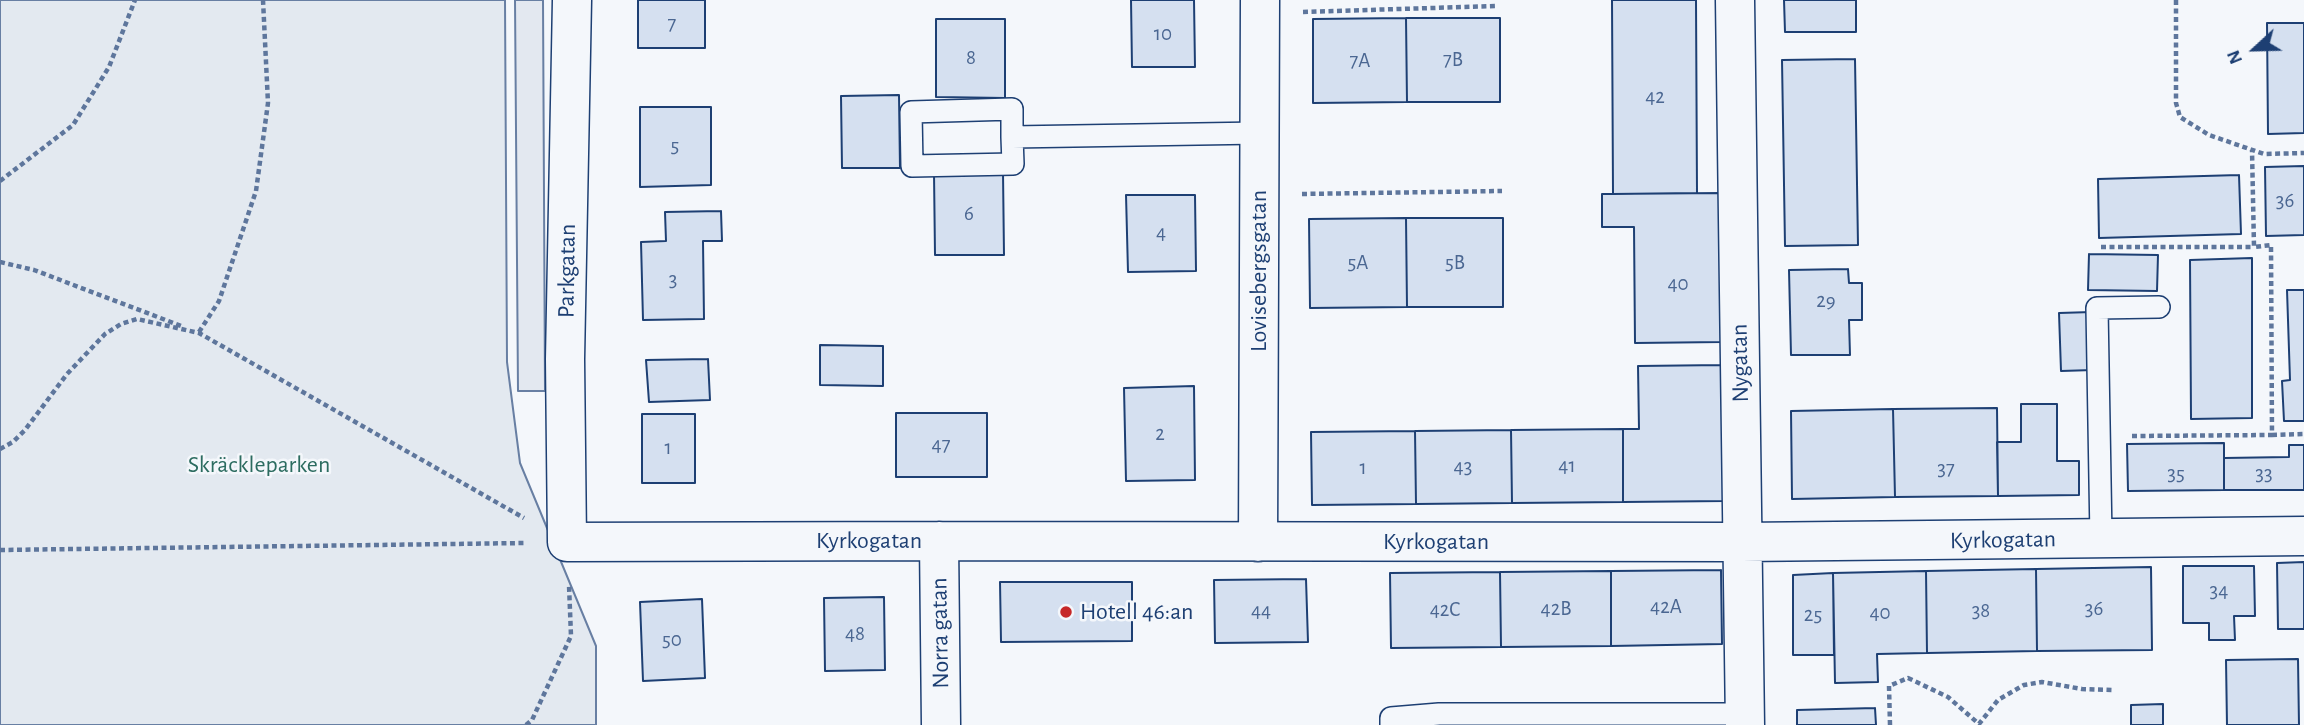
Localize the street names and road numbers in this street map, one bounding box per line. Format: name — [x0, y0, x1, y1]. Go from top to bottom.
street label: Lovisebergsgatan — [1245, 190, 1273, 352]
street label: Parkgatan — [552, 224, 582, 318]
street label: Nygatan — [1725, 323, 1755, 403]
street label: Kyrkogatan — [1950, 525, 2056, 555]
street label: Kyrkogatan — [816, 527, 922, 555]
street label: Kyrkogatan — [1383, 528, 1489, 556]
street label: Norra gatan — [925, 577, 955, 689]

